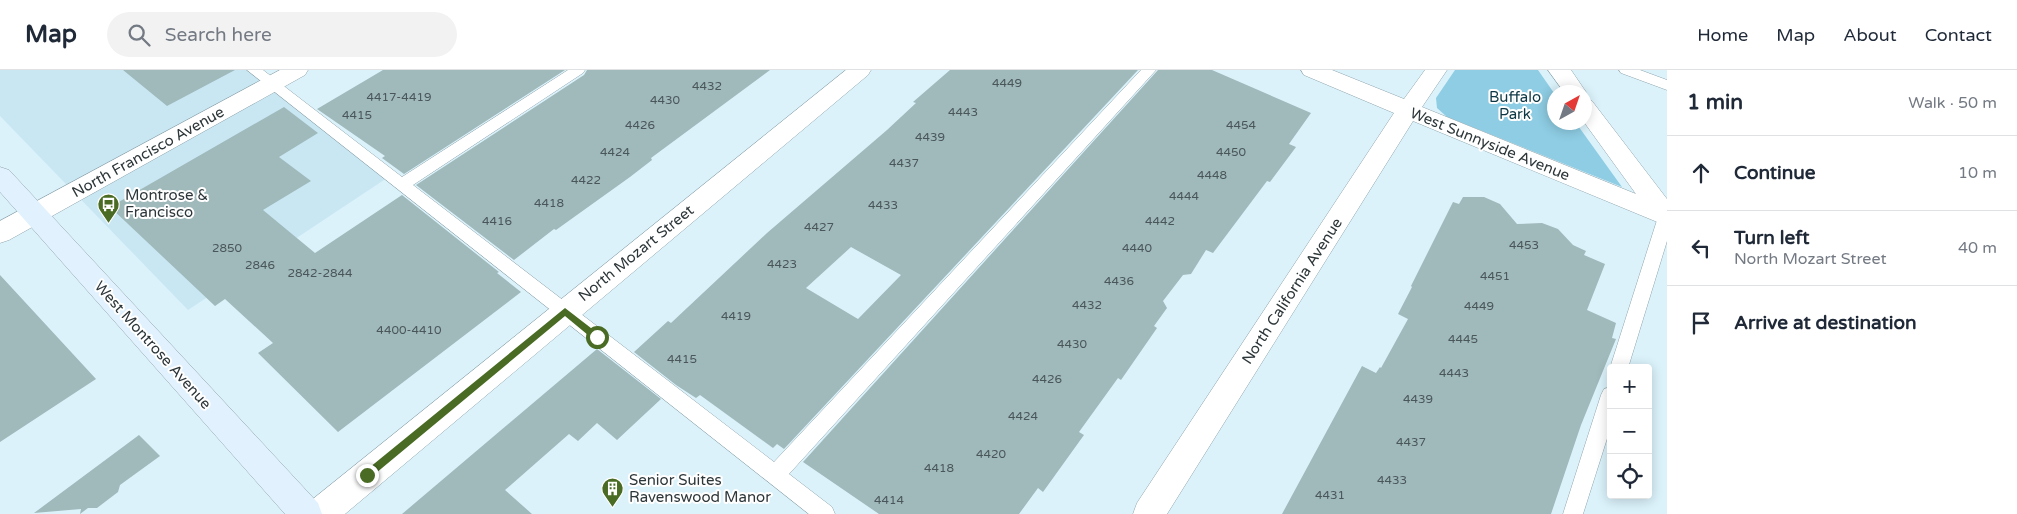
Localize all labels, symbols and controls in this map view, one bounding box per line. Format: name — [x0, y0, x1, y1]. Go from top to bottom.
search box — [107, 12, 457, 57]
text: Map — [25, 20, 77, 49]
icon: search — [125, 21, 153, 49]
text: Search here — [165, 24, 272, 46]
text: Home — [1697, 24, 1748, 46]
text: Map — [1776, 24, 1815, 46]
text: About — [1843, 24, 1897, 46]
text: Contact — [1925, 24, 1992, 46]
house number: 4449 — [992, 76, 1022, 90]
house number: 4432 — [692, 79, 722, 93]
north arrow — [1547, 85, 1592, 130]
park label: Buffalo Park — [1489, 88, 1541, 123]
house number: 4417-4419 — [366, 90, 432, 104]
text: 1 min — [1687, 90, 1743, 115]
house number: 4430 — [650, 93, 681, 107]
text: Walk · 50 m — [1908, 93, 1997, 113]
street label: North Francisco Avenue — [69, 103, 227, 201]
street label: West Sunnyside Avenue — [1408, 104, 1572, 184]
house number: 4443 — [948, 105, 978, 119]
house number: 4415 — [342, 108, 372, 122]
house number: 4426 — [625, 118, 655, 132]
house number: 4454 — [1226, 118, 1257, 132]
house number: 4439 — [915, 130, 945, 144]
house number: 4424 — [600, 145, 631, 159]
house number: 4450 — [1216, 145, 1247, 159]
house number: 4437 — [889, 156, 919, 170]
icon: ahead — [1687, 159, 1715, 187]
text: Continue — [1734, 162, 1816, 184]
text: 10 m — [1958, 163, 1997, 183]
house number: 4448 — [1197, 168, 1227, 182]
house number: 4422 — [571, 173, 601, 187]
place label: Montrose & Francisco — [125, 186, 208, 221]
house number: 4444 — [1169, 189, 1200, 203]
bus stop icon: Montrose & Francisco — [97, 192, 121, 223]
house number: 4418 — [534, 196, 564, 210]
house number: 4433 — [868, 198, 898, 212]
street label: North Mozart Street — [575, 201, 697, 305]
house number: 4416 — [482, 214, 512, 228]
house number: 4442 — [1145, 214, 1175, 228]
street label: North California Avenue — [1238, 214, 1346, 368]
house number: 4427 — [804, 220, 834, 234]
text: Turn left — [1734, 227, 1810, 249]
icon: left — [1687, 234, 1715, 262]
house number: 4453 — [1509, 238, 1539, 252]
text: 40 m — [1958, 238, 1997, 258]
house number: 2850 — [212, 241, 243, 255]
house number: 4440 — [1122, 241, 1153, 255]
text: North Mozart Street — [1734, 249, 1887, 269]
house number: 4423 — [767, 257, 797, 271]
house number: 2846 — [245, 258, 275, 272]
house number: 2842-2844 — [287, 266, 353, 280]
house number: 4451 — [1480, 269, 1510, 283]
house number: 4436 — [1104, 274, 1134, 288]
street label: West Montrose Avenue — [91, 277, 215, 413]
house number: 4432 — [1072, 298, 1102, 312]
house number: 4449 — [1464, 299, 1494, 313]
house number: 4419 — [721, 309, 751, 323]
icon: arrive — [1687, 309, 1715, 337]
text: Arrive at destination — [1734, 312, 1917, 334]
house number: 4400-4410 — [376, 323, 442, 337]
route start — [586, 326, 609, 349]
house number: 4445 — [1448, 332, 1478, 346]
house number: 4430 — [1057, 337, 1088, 351]
house number: 4415 — [667, 352, 697, 366]
map controls — [1607, 364, 1652, 499]
button: + — [1607, 364, 1652, 409]
house number: 4443 — [1439, 366, 1469, 380]
house number: 4426 — [1032, 372, 1062, 386]
house number: 4439 — [1403, 392, 1433, 406]
house number: 4424 — [1008, 409, 1039, 423]
button: − — [1607, 409, 1652, 454]
house number: 4437 — [1396, 435, 1426, 449]
house number: 4420 — [976, 447, 1007, 461]
button: locate — [1607, 454, 1652, 499]
house number: 4418 — [924, 461, 954, 475]
route end — [356, 464, 379, 487]
place label: Senior Suites Ravenswood Manor — [629, 471, 771, 506]
house number: 4433 — [1377, 473, 1407, 487]
building icon: Senior Suites Ravenswood Manor — [601, 477, 625, 508]
house number: 4431 — [1315, 488, 1345, 502]
house number: 4414 — [874, 493, 905, 507]

